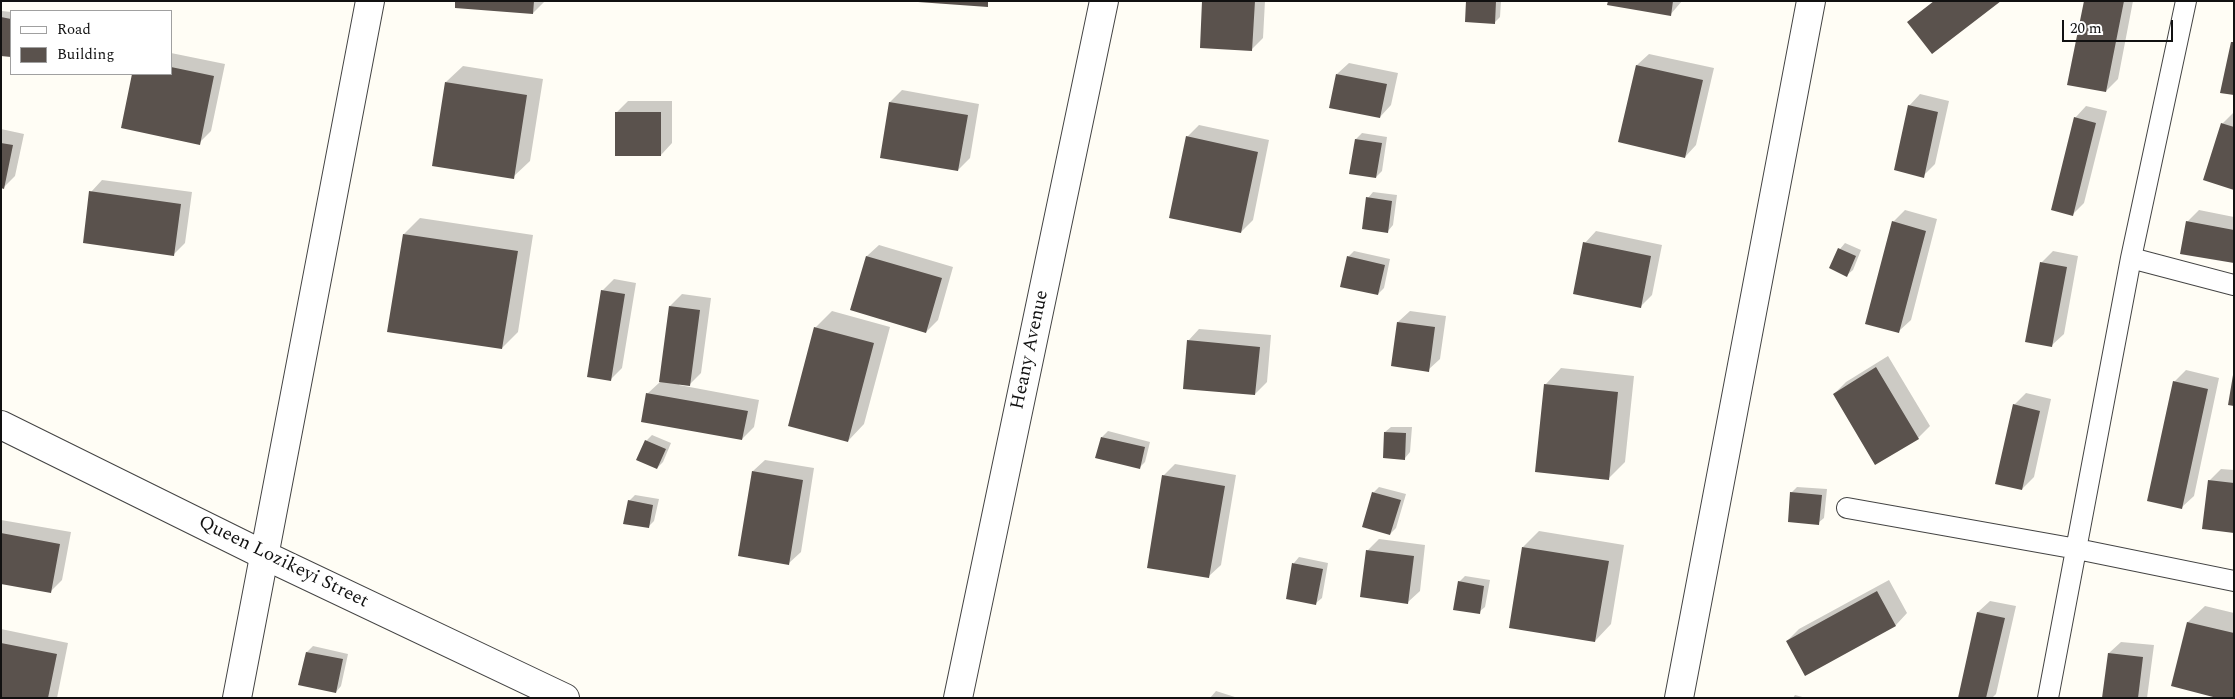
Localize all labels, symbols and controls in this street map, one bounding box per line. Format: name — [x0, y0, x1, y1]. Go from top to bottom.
legend — [10, 10, 172, 75]
scale bar — [2065, 10, 2176, 42]
text: 20 m — [2070, 17, 2102, 40]
text: Road — [57, 18, 91, 41]
text: Building — [57, 43, 114, 66]
street label: Heany Avenue — [1007, 288, 1055, 412]
street label: Queen Lozikeyi Street — [194, 512, 372, 614]

